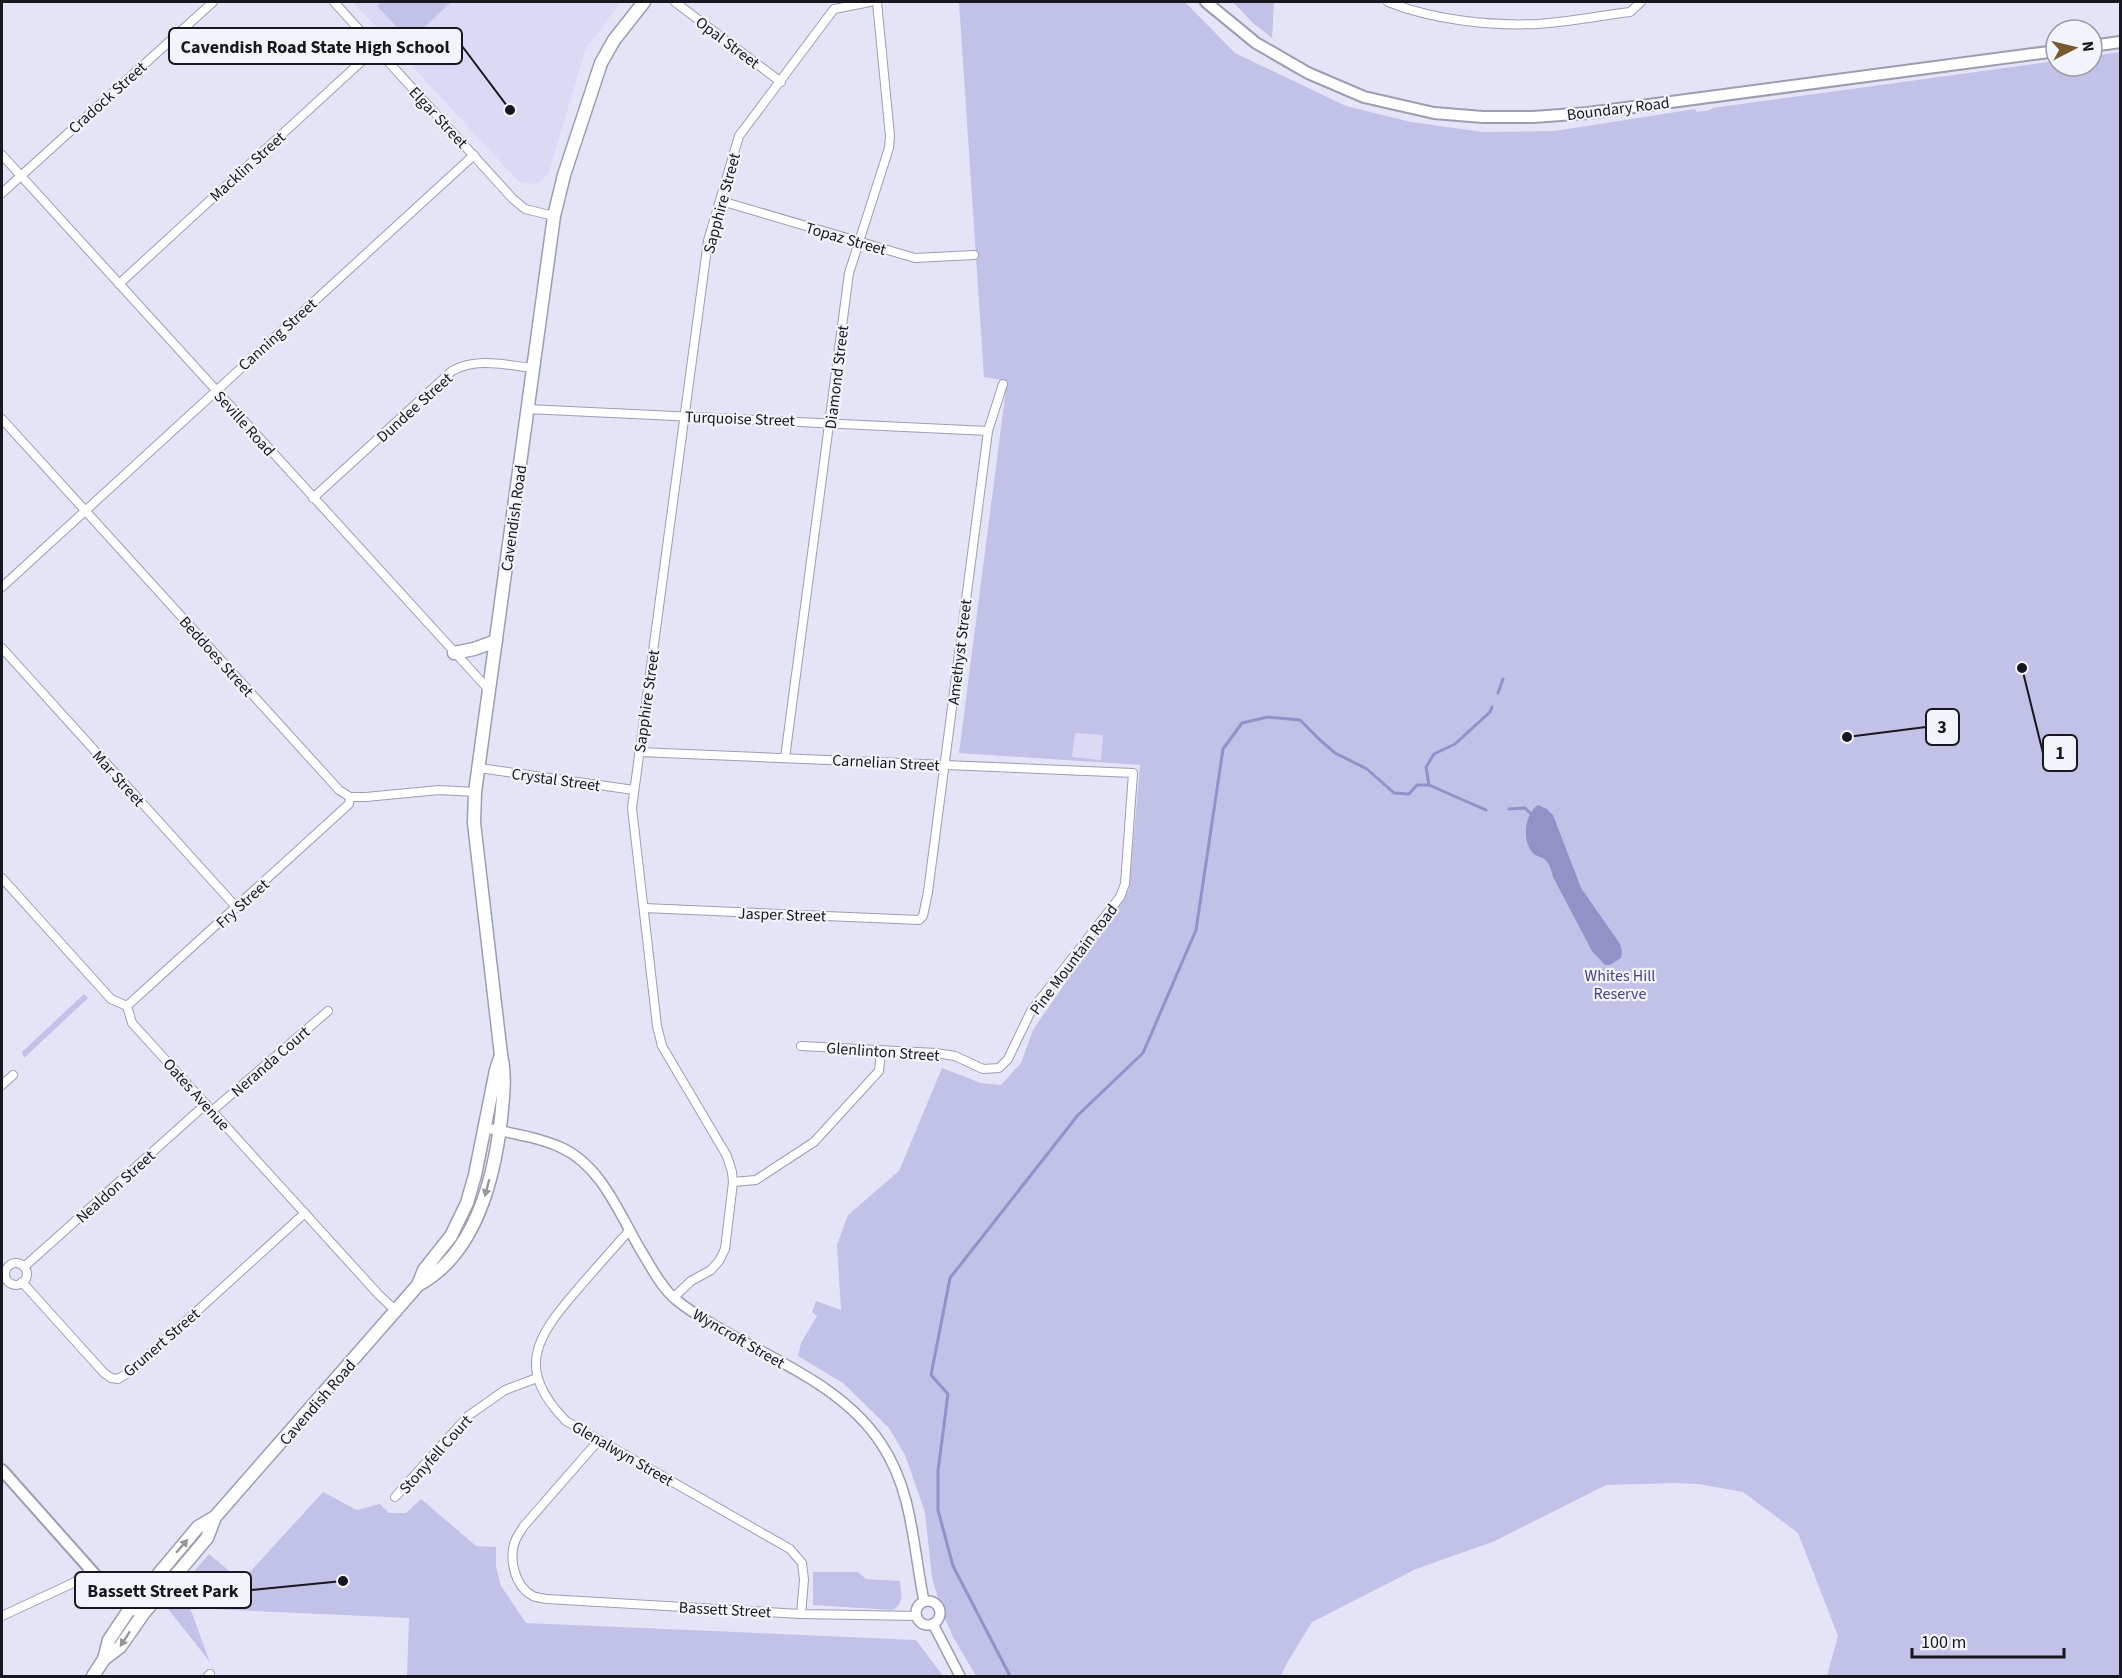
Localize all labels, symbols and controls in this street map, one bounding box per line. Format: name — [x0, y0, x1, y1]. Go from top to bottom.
street label: Opal Street — [691, 12, 764, 74]
north arrow — [2044, 18, 2104, 78]
callout: Cavendish Road State High School — [169, 28, 462, 64]
text: Cavendish Road State High School — [180, 35, 450, 60]
text: N — [2076, 40, 2099, 53]
street label: Cradock Street — [64, 56, 152, 139]
street label: Elgar Street — [404, 82, 473, 154]
street label: Boundary Road — [1565, 92, 1671, 126]
street label: Macklin Street — [205, 126, 291, 207]
street label: Sapphire Street — [698, 150, 746, 256]
street label: Topaz Street — [803, 217, 889, 261]
street label: Canning Street — [234, 293, 322, 376]
street label: Diamond Street — [820, 323, 854, 430]
street label: Dundee Street — [372, 367, 458, 448]
street label: Seville Road — [209, 386, 280, 461]
street label: Turquoise Street — [685, 406, 796, 432]
street label: Cavendish Road — [496, 464, 532, 573]
street label: Amethyst Street — [943, 597, 977, 706]
street label: Beddoes Street — [174, 612, 259, 702]
street label: Sapphire Street — [629, 648, 665, 754]
callout: 3 — [1926, 709, 1959, 745]
text: 3 — [1937, 715, 1947, 740]
callout: 1 — [2043, 735, 2077, 771]
text: 1 — [2055, 741, 2065, 766]
street label: Mar Street — [87, 746, 150, 812]
street label: Carnelian Street — [832, 749, 941, 777]
street label: Crystal Street — [510, 763, 602, 797]
street label: Fry Street — [211, 874, 274, 933]
street label: Pine Mountain Road — [1025, 899, 1123, 1020]
street label: Jasper Street — [738, 902, 827, 928]
park label: Whites Hill Reserve — [1585, 965, 1655, 1005]
street label: Neranda Court — [226, 1021, 315, 1102]
street label: Glenlinton Street — [826, 1037, 941, 1067]
street label: Oates Avenue — [158, 1054, 235, 1136]
street label: Nealdon Street — [71, 1145, 161, 1228]
one-way arrow — [482, 1179, 491, 1197]
street label: Grunert Street — [119, 1303, 205, 1382]
street label: Wyncroft Street — [688, 1304, 789, 1374]
street label: Cavendish Road — [274, 1355, 361, 1450]
street label: Stonyfell Court — [394, 1410, 478, 1499]
street label: Glenalwyn Street — [568, 1416, 678, 1492]
one-way arrow — [175, 1538, 188, 1554]
callout: Bassett Street Park — [75, 1572, 251, 1608]
text: Bassett Street Park — [87, 1579, 239, 1604]
street label: Bassett Street — [678, 1597, 772, 1623]
scale bar — [1912, 1621, 2064, 1659]
one-way arrow — [120, 1630, 131, 1647]
text: 100 m — [1921, 1630, 1966, 1655]

